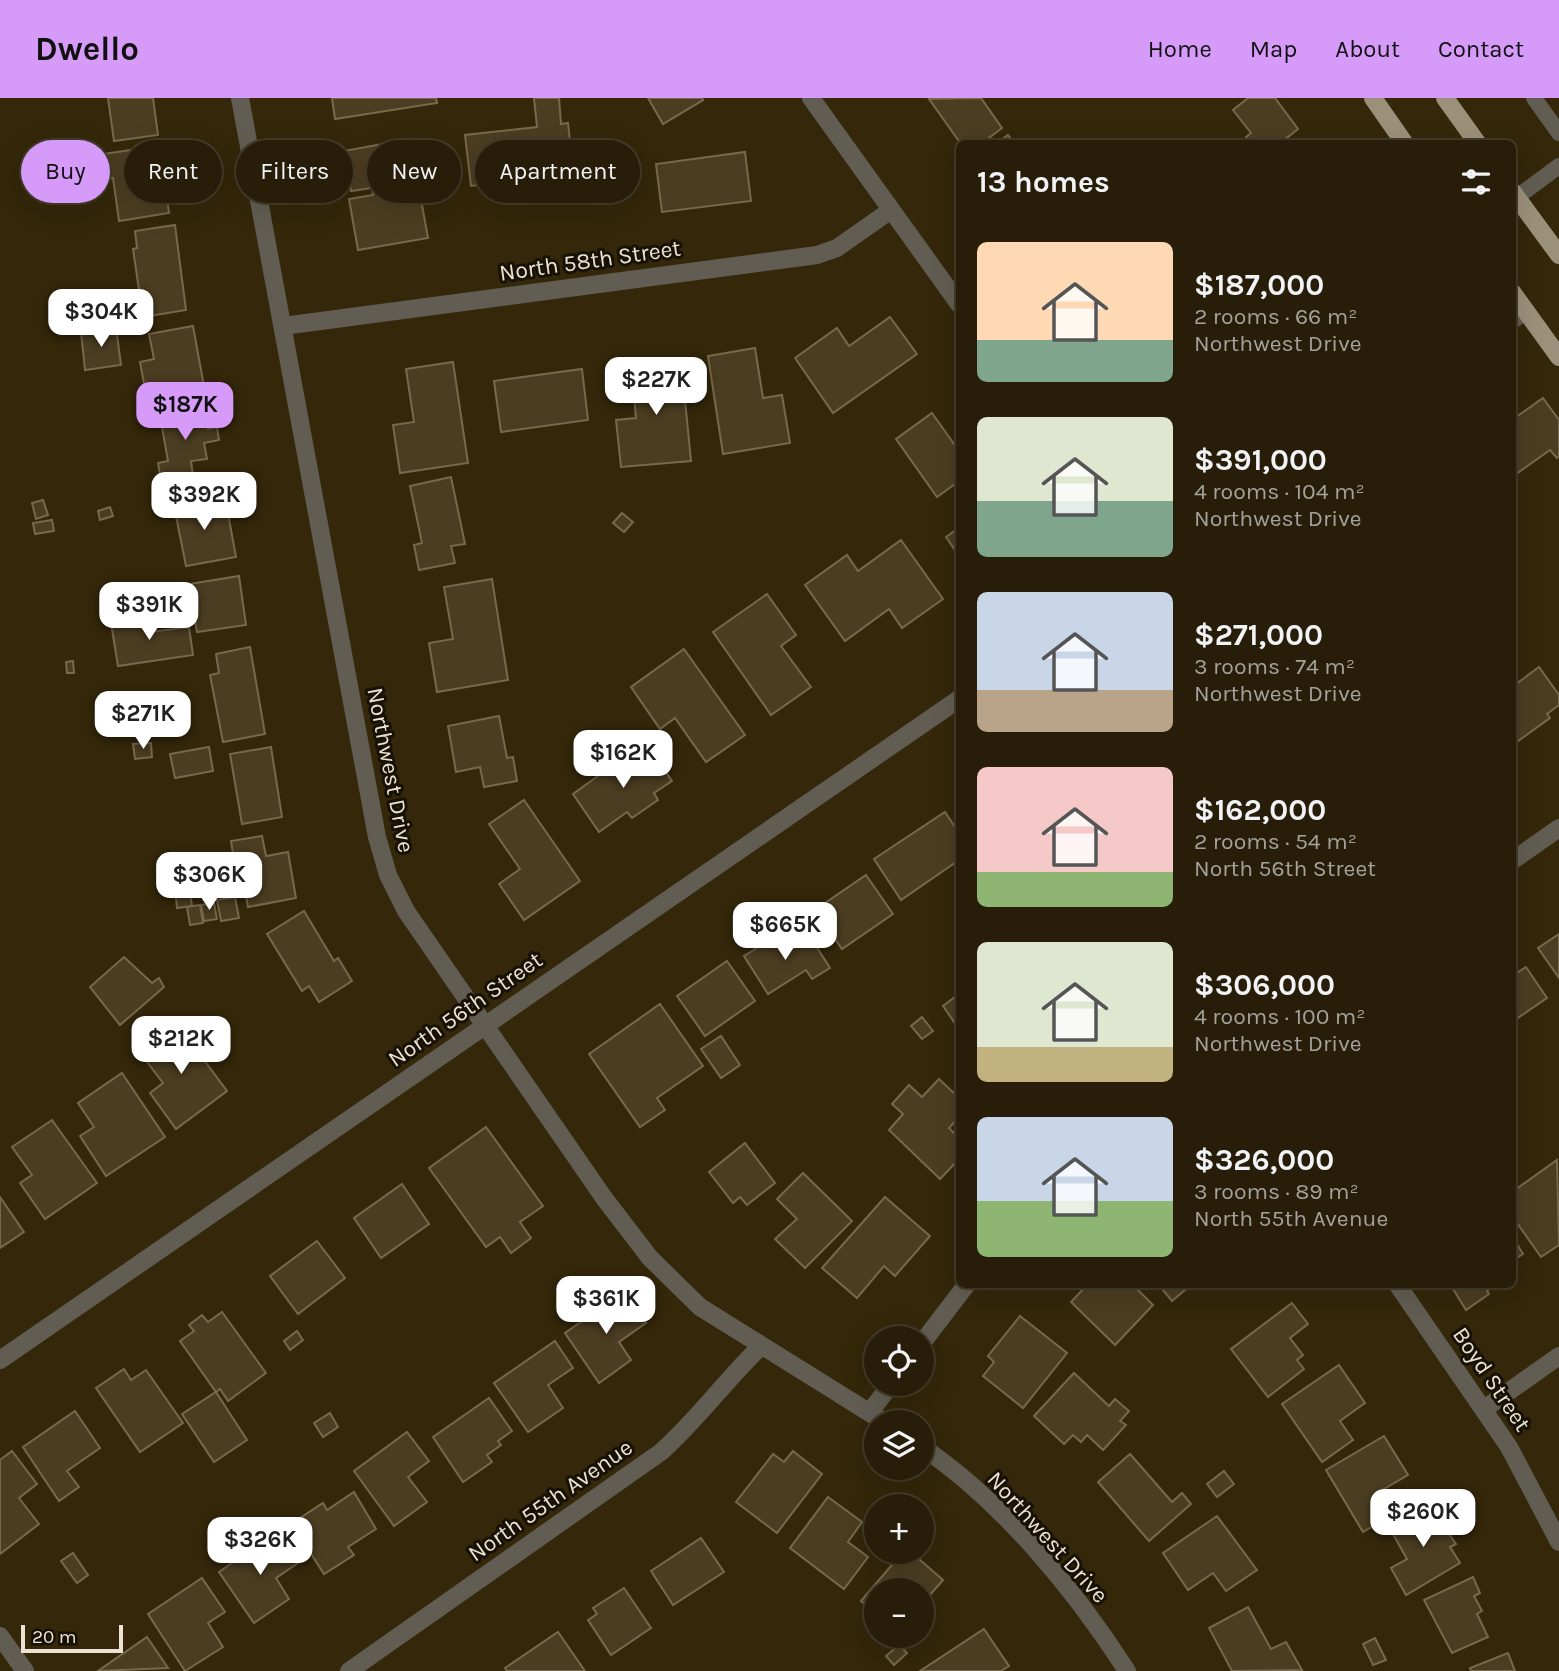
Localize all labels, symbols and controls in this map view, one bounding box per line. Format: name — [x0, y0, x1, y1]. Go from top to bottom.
text: Dwello — [35, 30, 139, 68]
text: Home — [1148, 35, 1212, 63]
text: Map — [1250, 35, 1297, 63]
text: About — [1335, 35, 1400, 63]
text: Contact — [1438, 35, 1524, 63]
chip: Buy — [21, 140, 110, 203]
chip: Rent — [124, 140, 222, 203]
chip: Filters — [236, 140, 353, 203]
chip: New — [367, 140, 461, 203]
chip: Apartment — [475, 140, 640, 203]
icon: filters — [1457, 163, 1495, 201]
text: 13 homes — [977, 164, 1110, 200]
street label: North 58th Street — [498, 234, 683, 287]
text: $187,000 — [1194, 267, 1324, 303]
icon: home — [1033, 270, 1117, 354]
pin: $304K — [52, 289, 150, 349]
text: $304K — [64, 298, 138, 325]
text: 2 rooms · 66 m² — [1194, 303, 1357, 330]
text: Northwest Drive — [1194, 330, 1362, 357]
pin: $227K — [607, 358, 705, 417]
text: $227K — [621, 366, 691, 393]
pin: $187K — [136, 382, 234, 442]
text: $187K — [152, 391, 218, 418]
text: $391,000 — [1194, 442, 1327, 478]
icon: home — [1033, 445, 1117, 529]
pin: $392K — [155, 472, 253, 532]
text: 4 rooms · 104 m² — [1194, 478, 1365, 505]
text: $392K — [167, 481, 241, 508]
text: Northwest Drive — [1194, 505, 1362, 532]
pin: $391K — [100, 582, 198, 642]
text: $391K — [115, 591, 183, 618]
text: $271,000 — [1194, 617, 1323, 653]
icon: home — [1033, 620, 1117, 704]
text: 3 rooms · 74 m² — [1194, 653, 1355, 680]
text: Northwest Drive — [1194, 680, 1362, 707]
street label: Northwest Drive — [361, 685, 420, 855]
pin: $271K — [94, 692, 192, 751]
text: $271K — [111, 700, 175, 727]
pin: $162K — [574, 730, 672, 790]
text: $162K — [590, 739, 656, 766]
text: $162,000 — [1194, 792, 1326, 828]
icon: home — [1033, 795, 1117, 879]
text: 2 rooms · 54 m² — [1194, 828, 1357, 855]
pin: $306K — [160, 852, 258, 912]
text: North 56th Street — [1194, 855, 1376, 882]
text: $306K — [172, 861, 246, 888]
pin: $665K — [736, 902, 834, 962]
text: $665K — [749, 911, 821, 938]
street label: North 56th Street — [383, 946, 548, 1073]
text: $306,000 — [1194, 967, 1335, 1003]
icon: home — [1033, 970, 1117, 1054]
text: 4 rooms · 100 m² — [1194, 1003, 1366, 1030]
pin: $212K — [132, 1016, 230, 1076]
text: $212K — [148, 1025, 214, 1052]
text: Northwest Drive — [1194, 1030, 1362, 1057]
text: $326,000 — [1194, 1142, 1334, 1178]
icon: home — [1033, 1145, 1117, 1229]
text: 3 rooms · 89 m² — [1194, 1178, 1359, 1205]
text: North 55th Avenue — [1194, 1205, 1388, 1232]
pin: $361K — [557, 1276, 655, 1336]
text: $361K — [572, 1285, 640, 1312]
street label: Boyd Street — [1447, 1322, 1536, 1437]
map controls — [864, 1326, 934, 1648]
button: locate — [864, 1326, 934, 1396]
button: layers — [864, 1410, 934, 1480]
street label: North 55th Avenue — [463, 1434, 638, 1567]
street label: Northwest Drive — [982, 1466, 1114, 1609]
pin: $260K — [1374, 1490, 1472, 1549]
button: + — [864, 1494, 934, 1564]
text: $260K — [1386, 1498, 1460, 1525]
pin: $326K — [211, 1518, 309, 1577]
text: $326K — [223, 1526, 297, 1553]
button: − — [864, 1578, 934, 1648]
scale bar — [21, 1622, 122, 1654]
text: 20 m — [32, 1626, 77, 1648]

